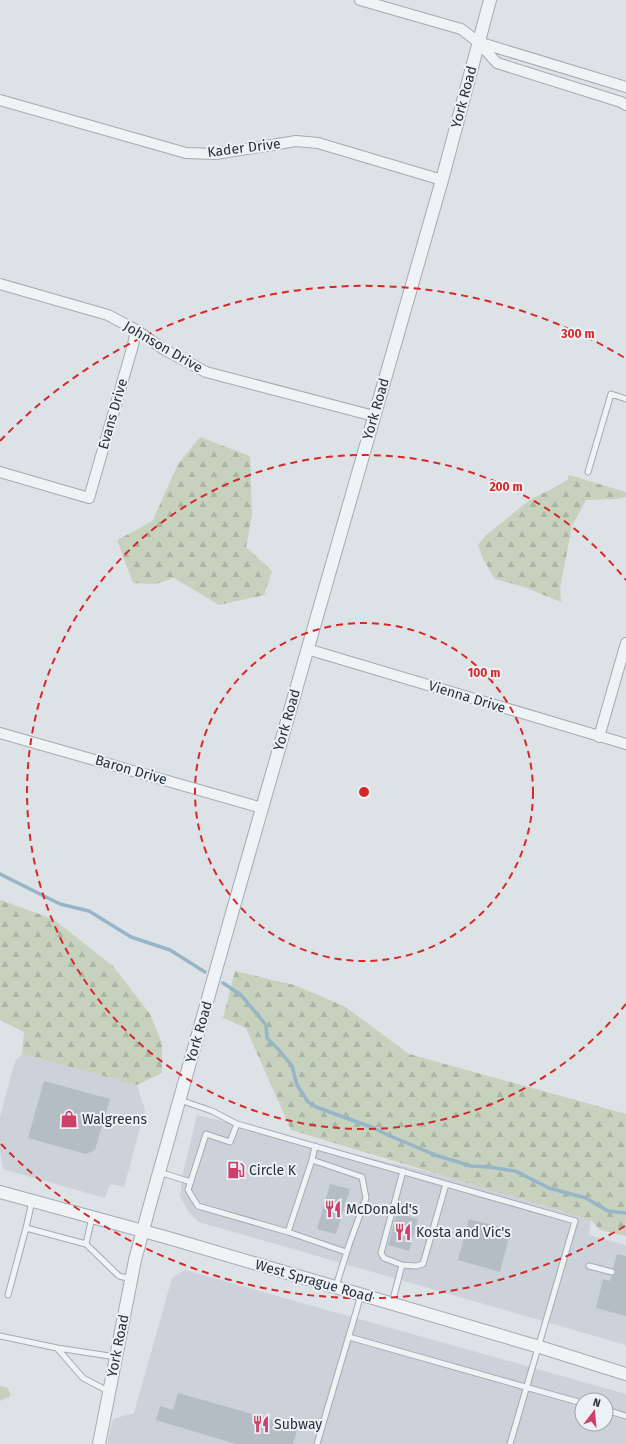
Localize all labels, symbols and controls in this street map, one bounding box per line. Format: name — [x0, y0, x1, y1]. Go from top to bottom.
street label: York Road — [448, 64, 480, 130]
street label: Kader Drive — [206, 135, 282, 161]
street label: Johnson Drive — [121, 318, 205, 376]
text: 300 m — [560, 327, 595, 341]
street label: York Road — [359, 376, 393, 442]
street label: Evans Drive — [95, 377, 131, 451]
text: 200 m — [489, 480, 523, 494]
text: 100 m — [468, 666, 500, 680]
street label: Vienna Drive — [426, 677, 508, 717]
street label: York Road — [270, 687, 304, 753]
street label: Baron Drive — [93, 752, 169, 788]
centre of rings — [357, 785, 371, 799]
street label: York Road — [182, 999, 216, 1065]
shop icon: Walgreens — [59, 1109, 79, 1129]
place label: Walgreens — [82, 1111, 147, 1128]
fuel station icon: Circle K — [226, 1160, 246, 1180]
place label: Circle K — [249, 1162, 297, 1179]
restaurant icon: McDonald's — [323, 1199, 343, 1219]
place label: McDonald's — [346, 1201, 419, 1218]
restaurant icon: Kosta and Vic's — [393, 1222, 413, 1242]
place label: Kosta and Vic's — [416, 1224, 511, 1241]
street label: West Sprague Road — [253, 1256, 375, 1306]
street label: York Road — [104, 1313, 132, 1379]
north arrow — [574, 1392, 614, 1432]
text: N — [591, 1396, 602, 1410]
restaurant icon: Subway — [251, 1414, 271, 1434]
place label: Subway — [274, 1416, 322, 1433]

